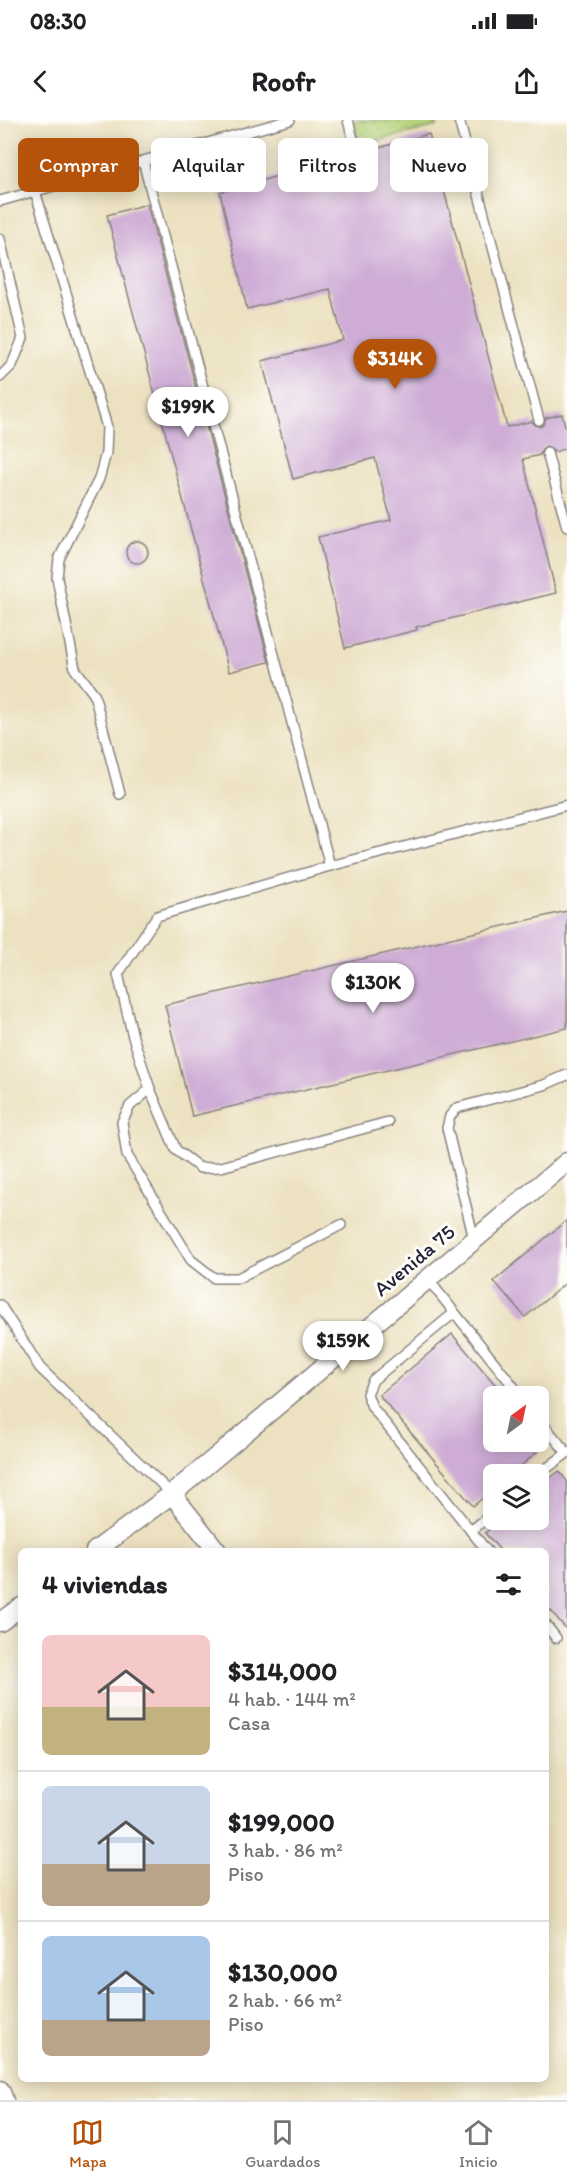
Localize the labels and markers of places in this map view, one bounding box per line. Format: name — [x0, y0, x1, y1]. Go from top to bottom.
pin: $314K — [353, 339, 437, 390]
pin: $199K — [146, 387, 230, 438]
pin: $130K — [331, 963, 415, 1014]
pin: $159K — [301, 1321, 385, 1372]

